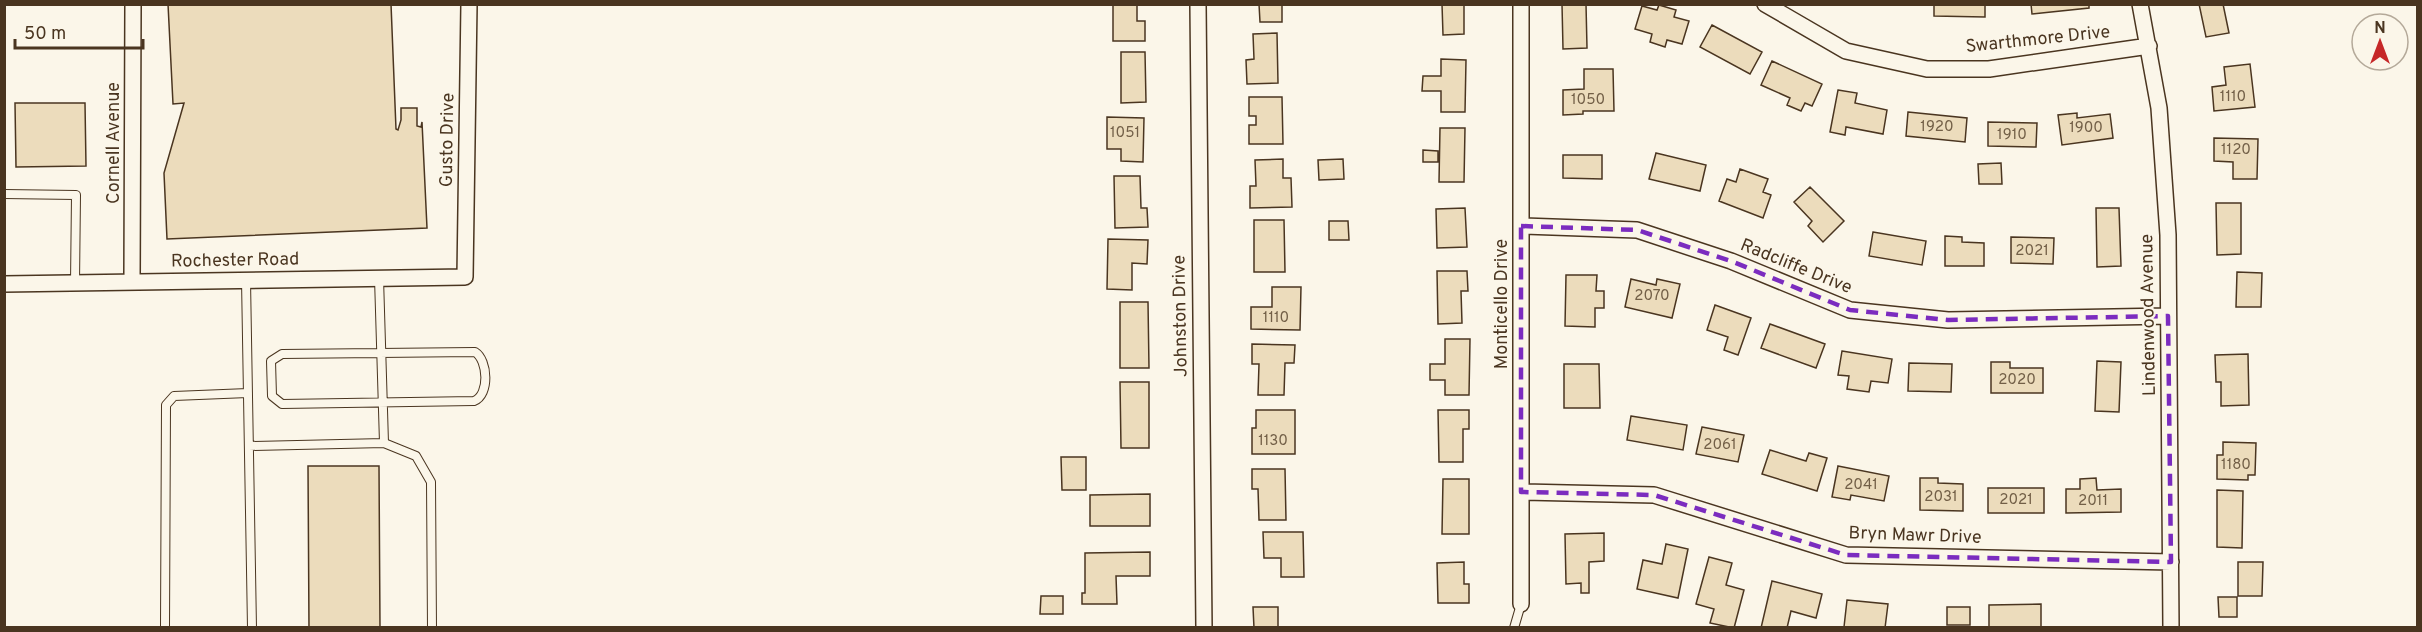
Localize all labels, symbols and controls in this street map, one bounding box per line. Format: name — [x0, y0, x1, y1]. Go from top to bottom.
scale bar — [15, 12, 142, 50]
north arrow — [2350, 12, 2410, 72]
text: N — [2374, 19, 2386, 39]
street label: Swarthmore Drive — [1965, 21, 2111, 59]
text: 50 m — [24, 23, 66, 46]
street label: Cornell Avenue — [103, 82, 126, 204]
house number: 1110 — [2220, 88, 2246, 107]
house number: 1050 — [1571, 91, 1605, 110]
street label: Gusto Drive — [436, 93, 460, 187]
house number: 1920 — [1920, 118, 1954, 137]
house number: 1900 — [2069, 119, 2103, 138]
house number: 1051 — [1110, 124, 1140, 143]
house number: 1910 — [1997, 126, 2027, 145]
house number: 1120 — [2221, 141, 2251, 160]
street label: Radcliffe Drive — [1737, 234, 1855, 300]
street label: Lindenwood Avenue — [2136, 234, 2162, 396]
street label: Monticello Drive — [1491, 239, 1514, 369]
house number: 2021 — [2015, 242, 2049, 261]
street label: Rochester Road — [171, 248, 299, 274]
street label: Johnston Drive — [1168, 255, 1194, 377]
house number: 2070 — [1634, 287, 1670, 306]
house number: 1110 — [1263, 309, 1289, 328]
house number: 2020 — [1998, 371, 2036, 390]
house number: 1130 — [1258, 432, 1288, 451]
house number: 2061 — [1703, 436, 1737, 455]
house number: 1180 — [2221, 456, 2251, 475]
house number: 2041 — [1844, 476, 1878, 495]
house number: 2031 — [1924, 488, 1958, 507]
house number: 2021 — [1999, 491, 2033, 510]
house number: 2011 — [2078, 492, 2108, 511]
street label: Bryn Mawr Drive — [1848, 522, 1982, 550]

